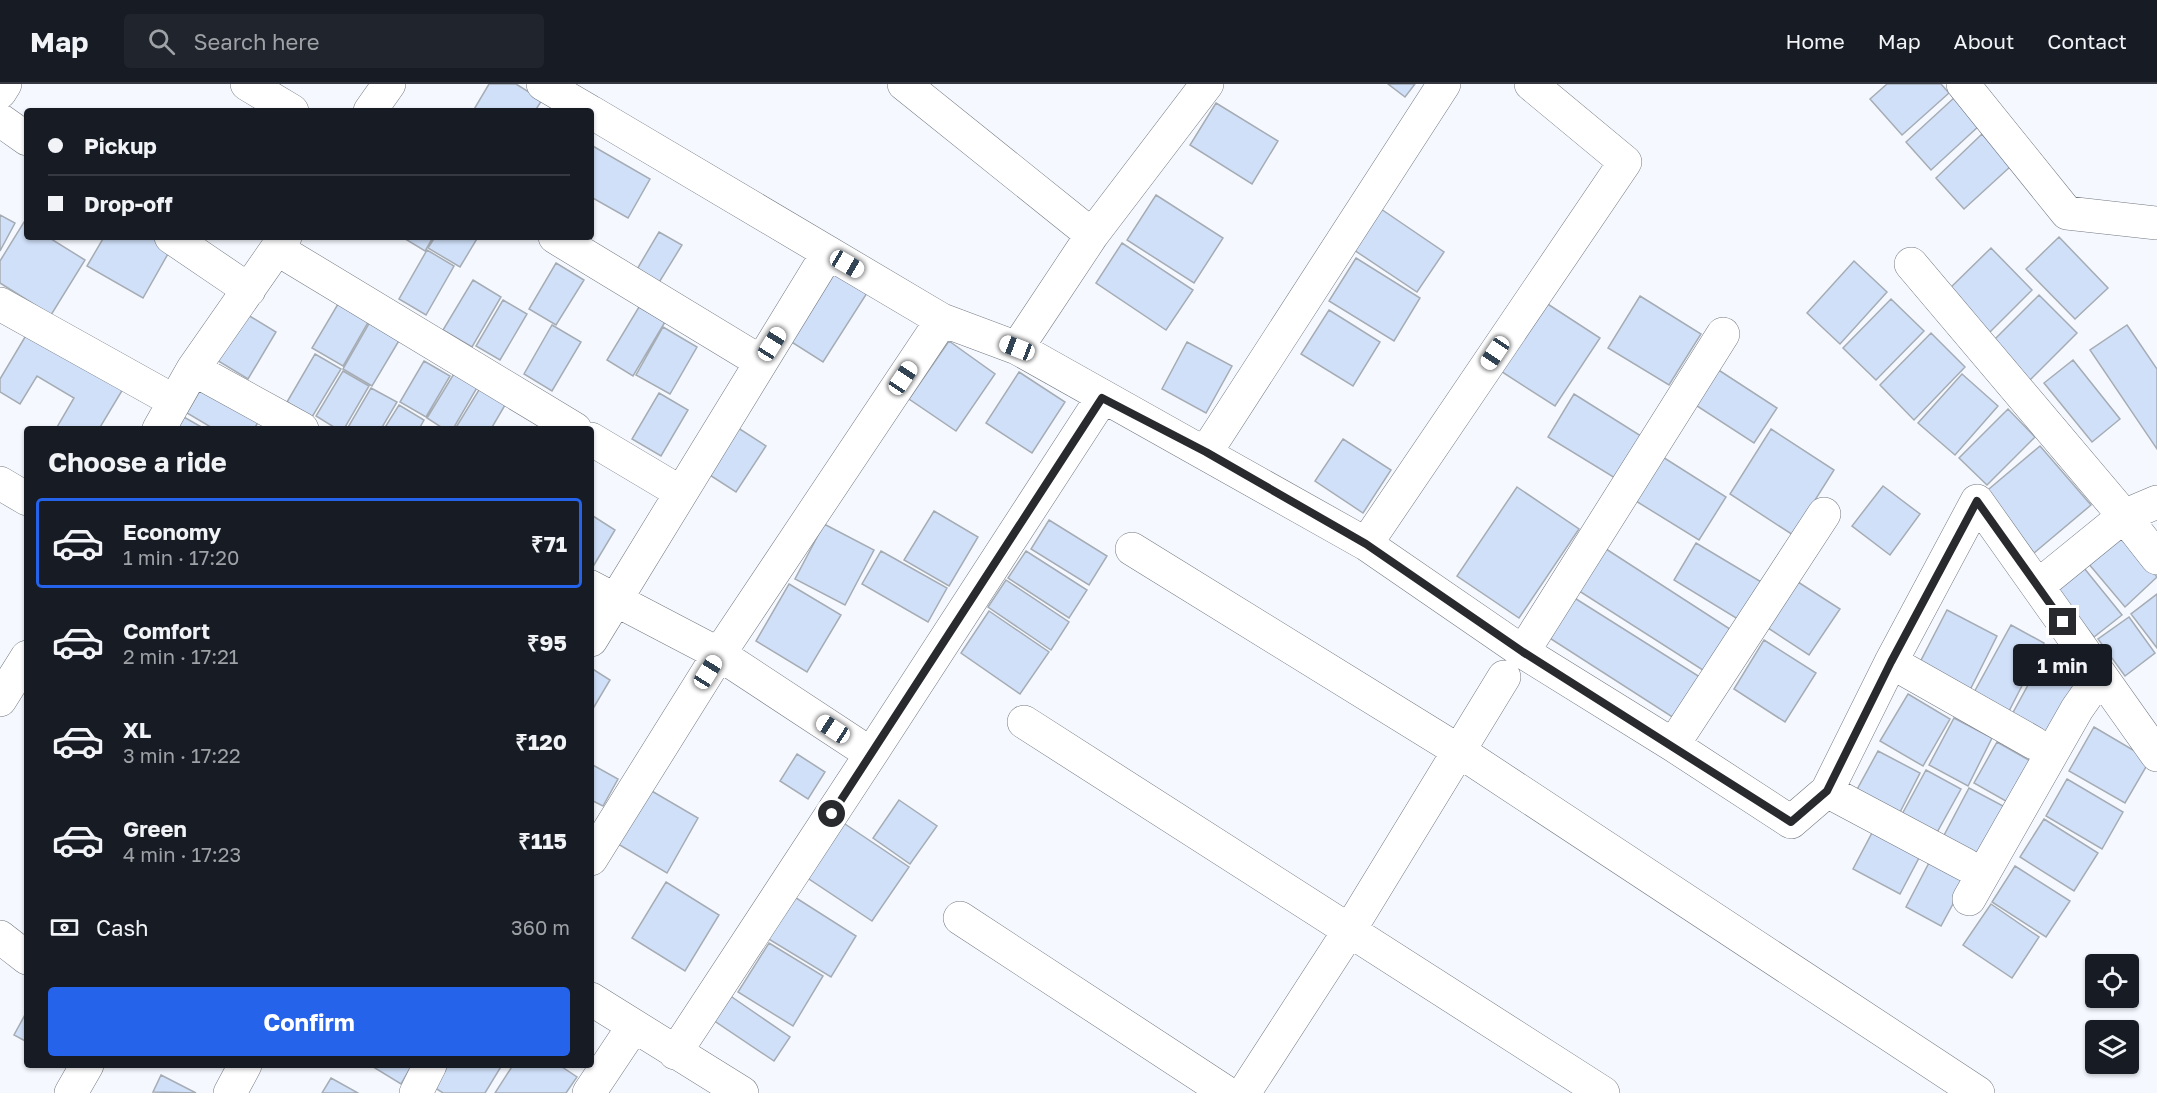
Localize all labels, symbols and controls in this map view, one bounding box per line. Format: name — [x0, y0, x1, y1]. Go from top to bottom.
search box — [124, 14, 544, 68]
text: Map — [30, 25, 88, 58]
icon: search — [145, 25, 178, 58]
text: Search here — [193, 28, 319, 55]
text: Home — [1785, 28, 1845, 54]
text: Map — [1878, 28, 1921, 54]
text: About — [1954, 28, 2014, 54]
text: Contact — [2047, 28, 2127, 54]
text: Pickup — [84, 132, 157, 159]
text: Drop-off — [84, 190, 173, 217]
car — [827, 247, 867, 281]
car — [755, 324, 789, 364]
car — [997, 333, 1037, 363]
car — [1477, 333, 1513, 373]
car — [885, 358, 921, 398]
text: Choose a ride — [48, 446, 227, 478]
icon: car — [51, 516, 105, 570]
text: Economy — [123, 518, 221, 545]
text: ₹71 — [531, 530, 567, 557]
text: 1 min · 17:20 — [123, 545, 239, 569]
route end — [2049, 608, 2076, 635]
icon: car — [51, 615, 105, 669]
text: Comfort — [123, 617, 210, 644]
text: ₹95 — [527, 629, 567, 656]
callout: 1 min — [2014, 643, 2112, 685]
text: 2 min · 17:21 — [123, 644, 239, 668]
car — [691, 652, 725, 692]
text: 1 min — [2037, 653, 2088, 677]
car — [813, 712, 853, 746]
icon: car — [51, 714, 105, 768]
text: XL — [123, 716, 151, 743]
text: ₹120 — [515, 728, 567, 755]
text: 3 min · 17:22 — [123, 743, 241, 767]
route start — [818, 800, 845, 827]
icon: car — [51, 813, 105, 867]
text: Green — [123, 815, 187, 842]
text: ₹115 — [518, 827, 567, 854]
text: 4 min · 17:23 — [123, 842, 241, 866]
icon: cash — [48, 911, 81, 944]
text: Cash — [96, 914, 149, 941]
text: 360 m — [511, 915, 570, 939]
map controls — [2085, 954, 2139, 1074]
button: locate — [2085, 954, 2139, 1008]
button: Confirm — [48, 987, 570, 1056]
button: layers — [2085, 1020, 2139, 1074]

